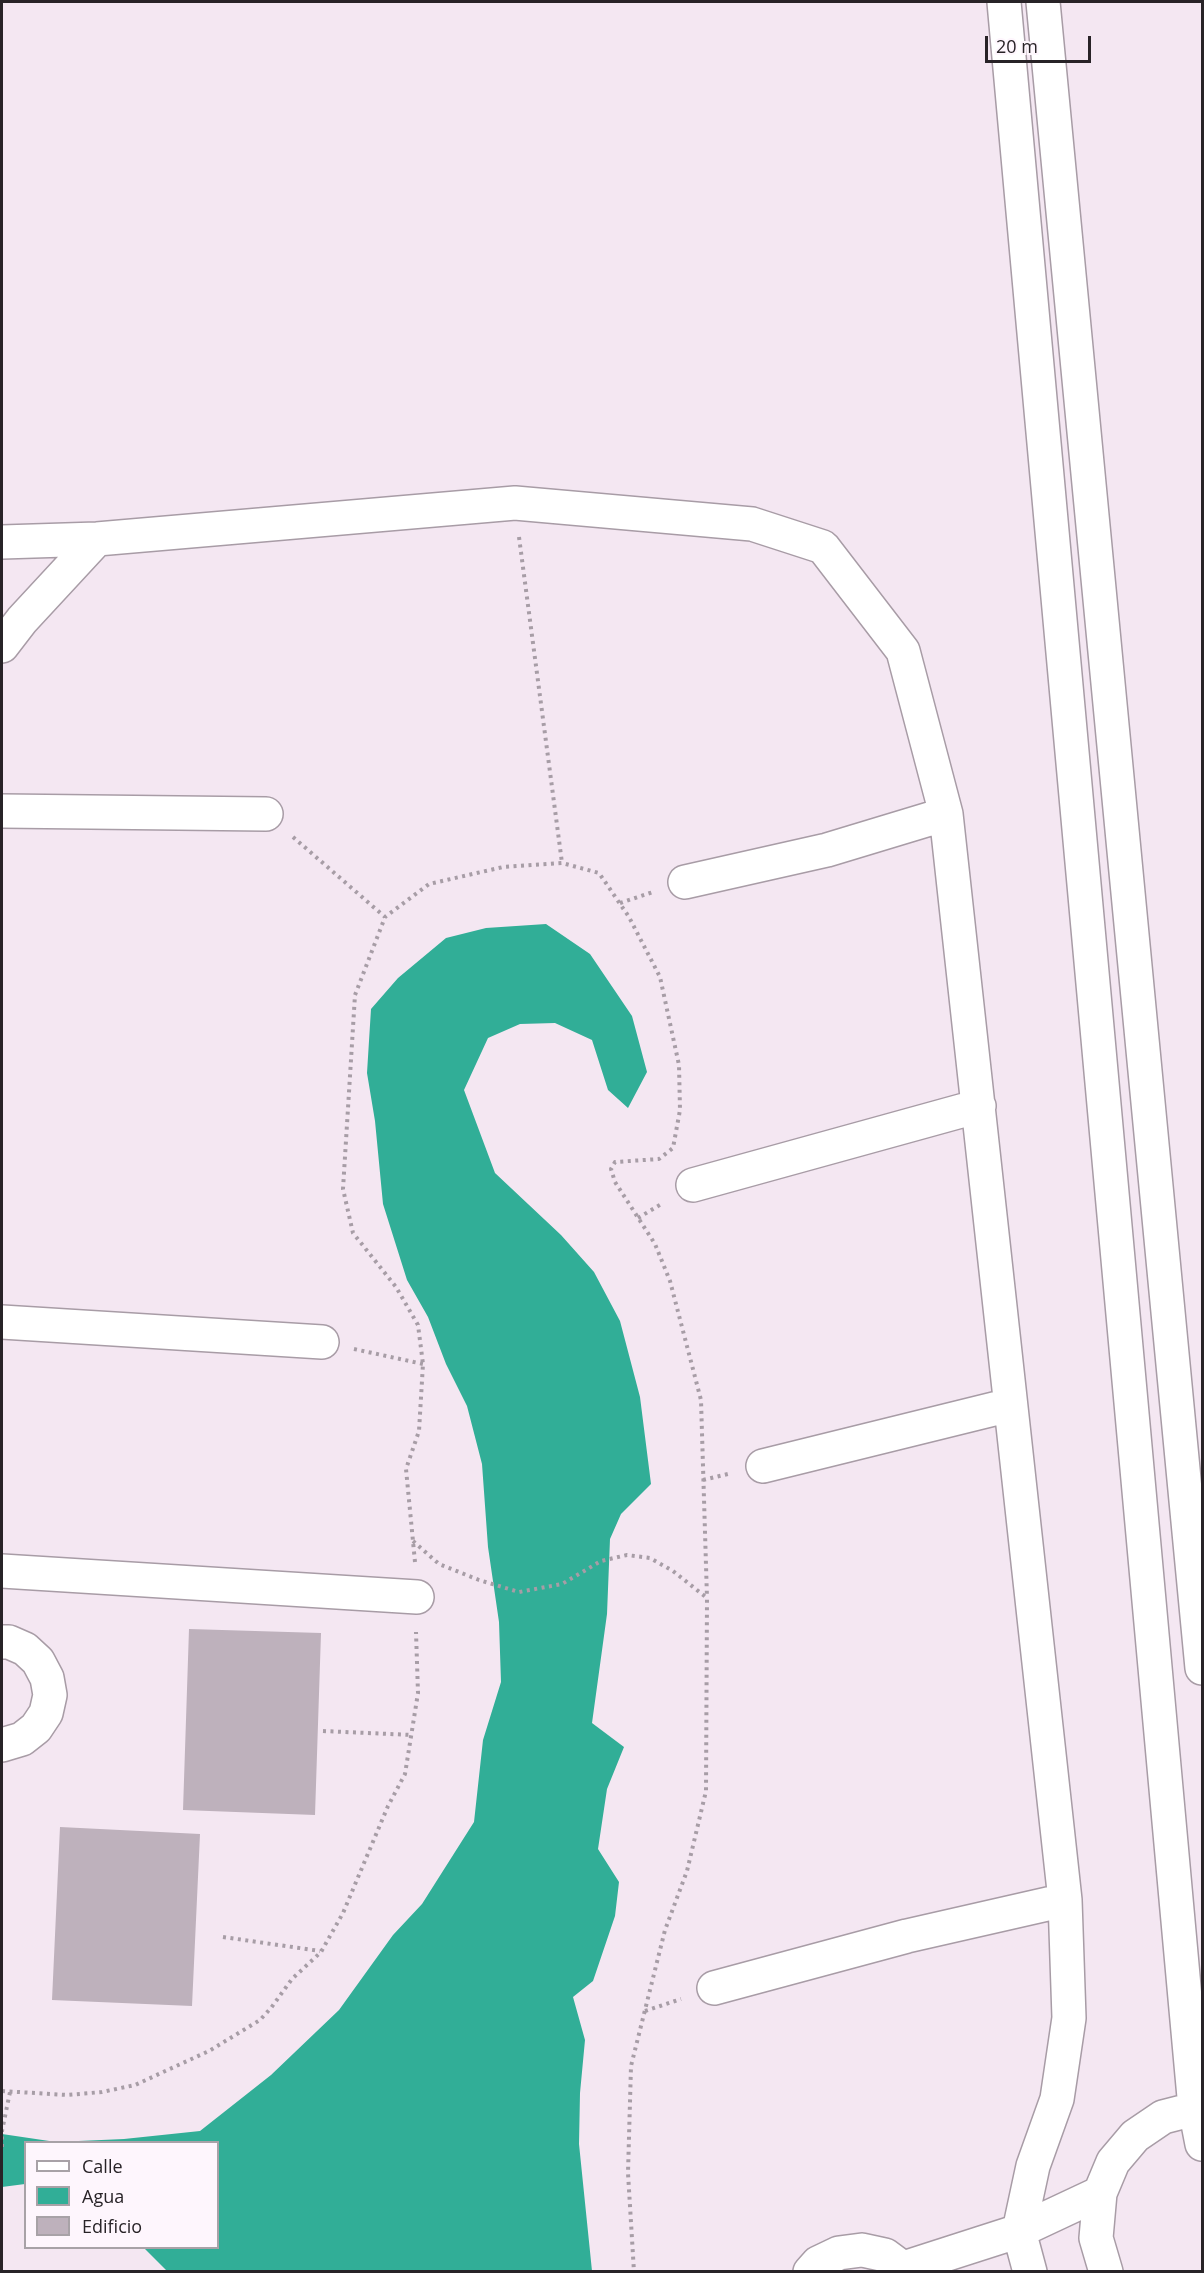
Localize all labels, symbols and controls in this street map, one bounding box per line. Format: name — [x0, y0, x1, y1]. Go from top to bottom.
scale bar — [988, 24, 1094, 62]
text: 20 m — [996, 34, 1038, 58]
legend — [24, 2141, 219, 2249]
text: Calle — [82, 2154, 123, 2178]
text: Agua — [82, 2184, 124, 2208]
text: Edificio — [82, 2214, 142, 2238]

